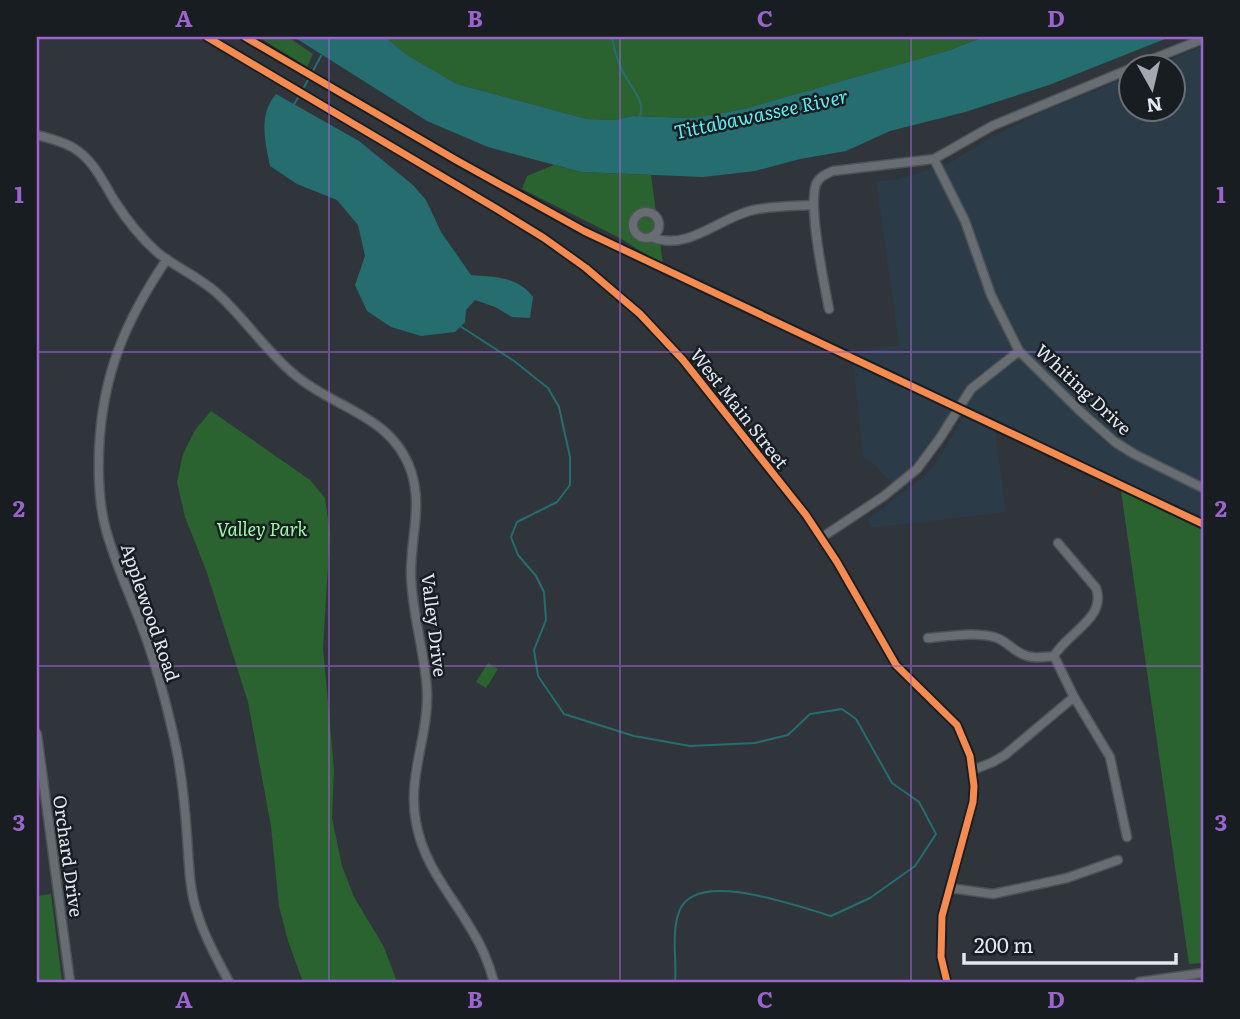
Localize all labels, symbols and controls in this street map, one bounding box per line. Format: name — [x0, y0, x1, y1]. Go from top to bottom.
text: A — [175, 0, 193, 34]
text: B — [467, 0, 483, 34]
text: C — [757, 0, 773, 34]
text: D — [1047, 0, 1065, 34]
north arrow — [1118, 52, 1188, 122]
water label: Tittabawassee River — [672, 81, 851, 145]
text: N — [1145, 91, 1164, 121]
text: 1 — [14, 176, 24, 210]
text: 1 — [1216, 176, 1226, 210]
street label: Whiting Drive — [1030, 337, 1138, 441]
street label: West Main Street — [684, 342, 796, 475]
text: 2 — [13, 490, 25, 524]
text: 2 — [1215, 490, 1227, 524]
park label: Valley Park — [217, 515, 308, 542]
street label: Applewood Road — [115, 539, 187, 685]
street label: Valley Drive — [415, 572, 455, 678]
street label: Orchard Drive — [47, 793, 91, 919]
text: 3 — [13, 804, 25, 838]
text: 3 — [1215, 804, 1227, 838]
scale bar — [964, 921, 1175, 965]
text: 200 m — [974, 928, 1034, 959]
text: A — [175, 981, 193, 1015]
text: B — [467, 981, 483, 1015]
text: C — [757, 981, 773, 1015]
text: D — [1047, 981, 1065, 1015]

